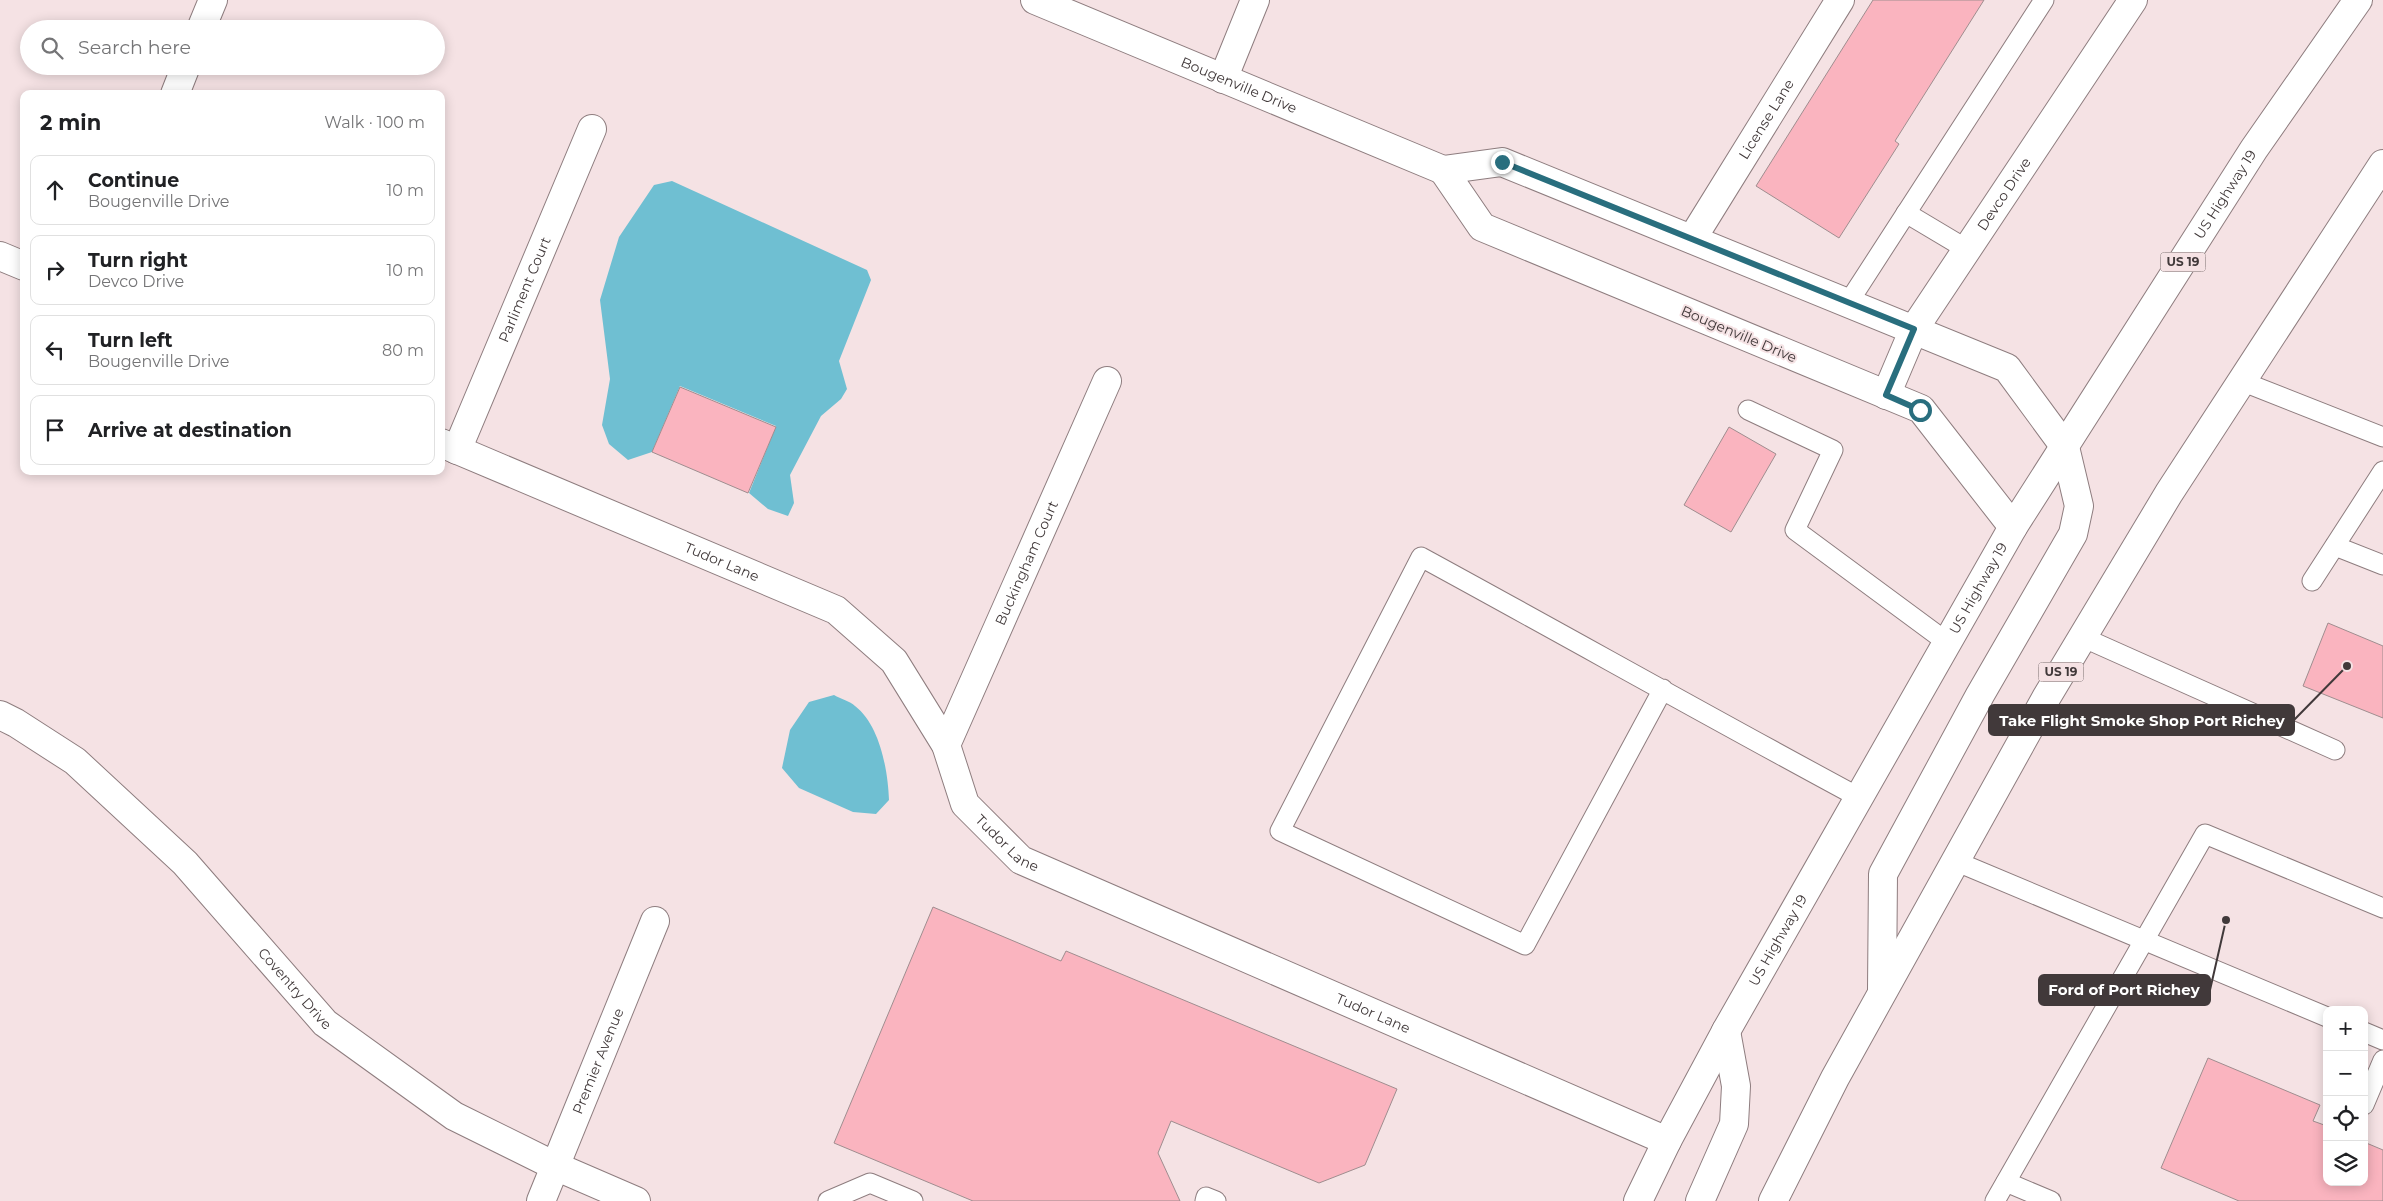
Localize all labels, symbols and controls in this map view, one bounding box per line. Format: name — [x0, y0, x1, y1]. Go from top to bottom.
search box — [20, 20, 445, 75]
icon: search — [38, 34, 66, 62]
text: Search here — [78, 36, 191, 59]
street label: Bougenville Drive — [1178, 53, 1300, 117]
street label: License Lane — [1735, 76, 1798, 163]
text: 2 min — [40, 110, 101, 135]
text: Walk · 100 m — [324, 113, 425, 132]
street label: US Highway 19 — [2190, 146, 2260, 242]
route end — [1491, 151, 1514, 174]
street label: Devco Drive — [1973, 154, 2035, 234]
text: Continue — [88, 169, 179, 192]
icon: ahead — [41, 176, 69, 204]
text: 10 m — [386, 181, 424, 200]
text: Bougenville Drive — [88, 192, 229, 211]
street label: Parliment Court — [494, 234, 555, 345]
text: Turn right — [88, 249, 188, 272]
road number: US 19 — [2160, 252, 2206, 272]
icon: right — [41, 256, 69, 284]
text: 10 m — [386, 261, 424, 280]
text: Devco Drive — [88, 272, 184, 291]
street label: Bougenville Drive — [1679, 302, 1799, 366]
text: Turn left — [88, 329, 173, 352]
icon: left — [41, 336, 69, 364]
text: 80 m — [382, 341, 424, 360]
text: Bougenville Drive — [88, 352, 229, 371]
route start — [1909, 399, 1932, 422]
icon: arrive — [41, 416, 69, 444]
text: Arrive at destination — [88, 419, 292, 442]
street label: Buckingham Court — [991, 498, 1062, 628]
street label: Tudor Lane — [682, 538, 762, 585]
street label: US Highway 19 — [1945, 539, 2011, 637]
road number: US 19 — [2038, 662, 2084, 682]
callout: Take Flight Smoke Shop Port Richey — [1989, 705, 2294, 735]
text: Take Flight Smoke Shop Port Richey — [1999, 711, 2286, 730]
street label: Tudor Lane — [972, 811, 1042, 876]
street label: US Highway 19 — [1745, 891, 1811, 989]
street label: Coventry Drive — [254, 944, 335, 1034]
callout: Ford of Port Richey — [2039, 975, 2210, 1005]
text: Ford of Port Richey — [2048, 980, 2201, 999]
street label: Tudor Lane — [1333, 989, 1413, 1037]
street label: Premier Avenue — [568, 1005, 628, 1117]
map controls — [2323, 1006, 2368, 1186]
button: + — [2323, 1006, 2368, 1051]
button: − — [2323, 1051, 2368, 1096]
button: locate — [2323, 1096, 2368, 1141]
button: layers — [2323, 1141, 2368, 1186]

